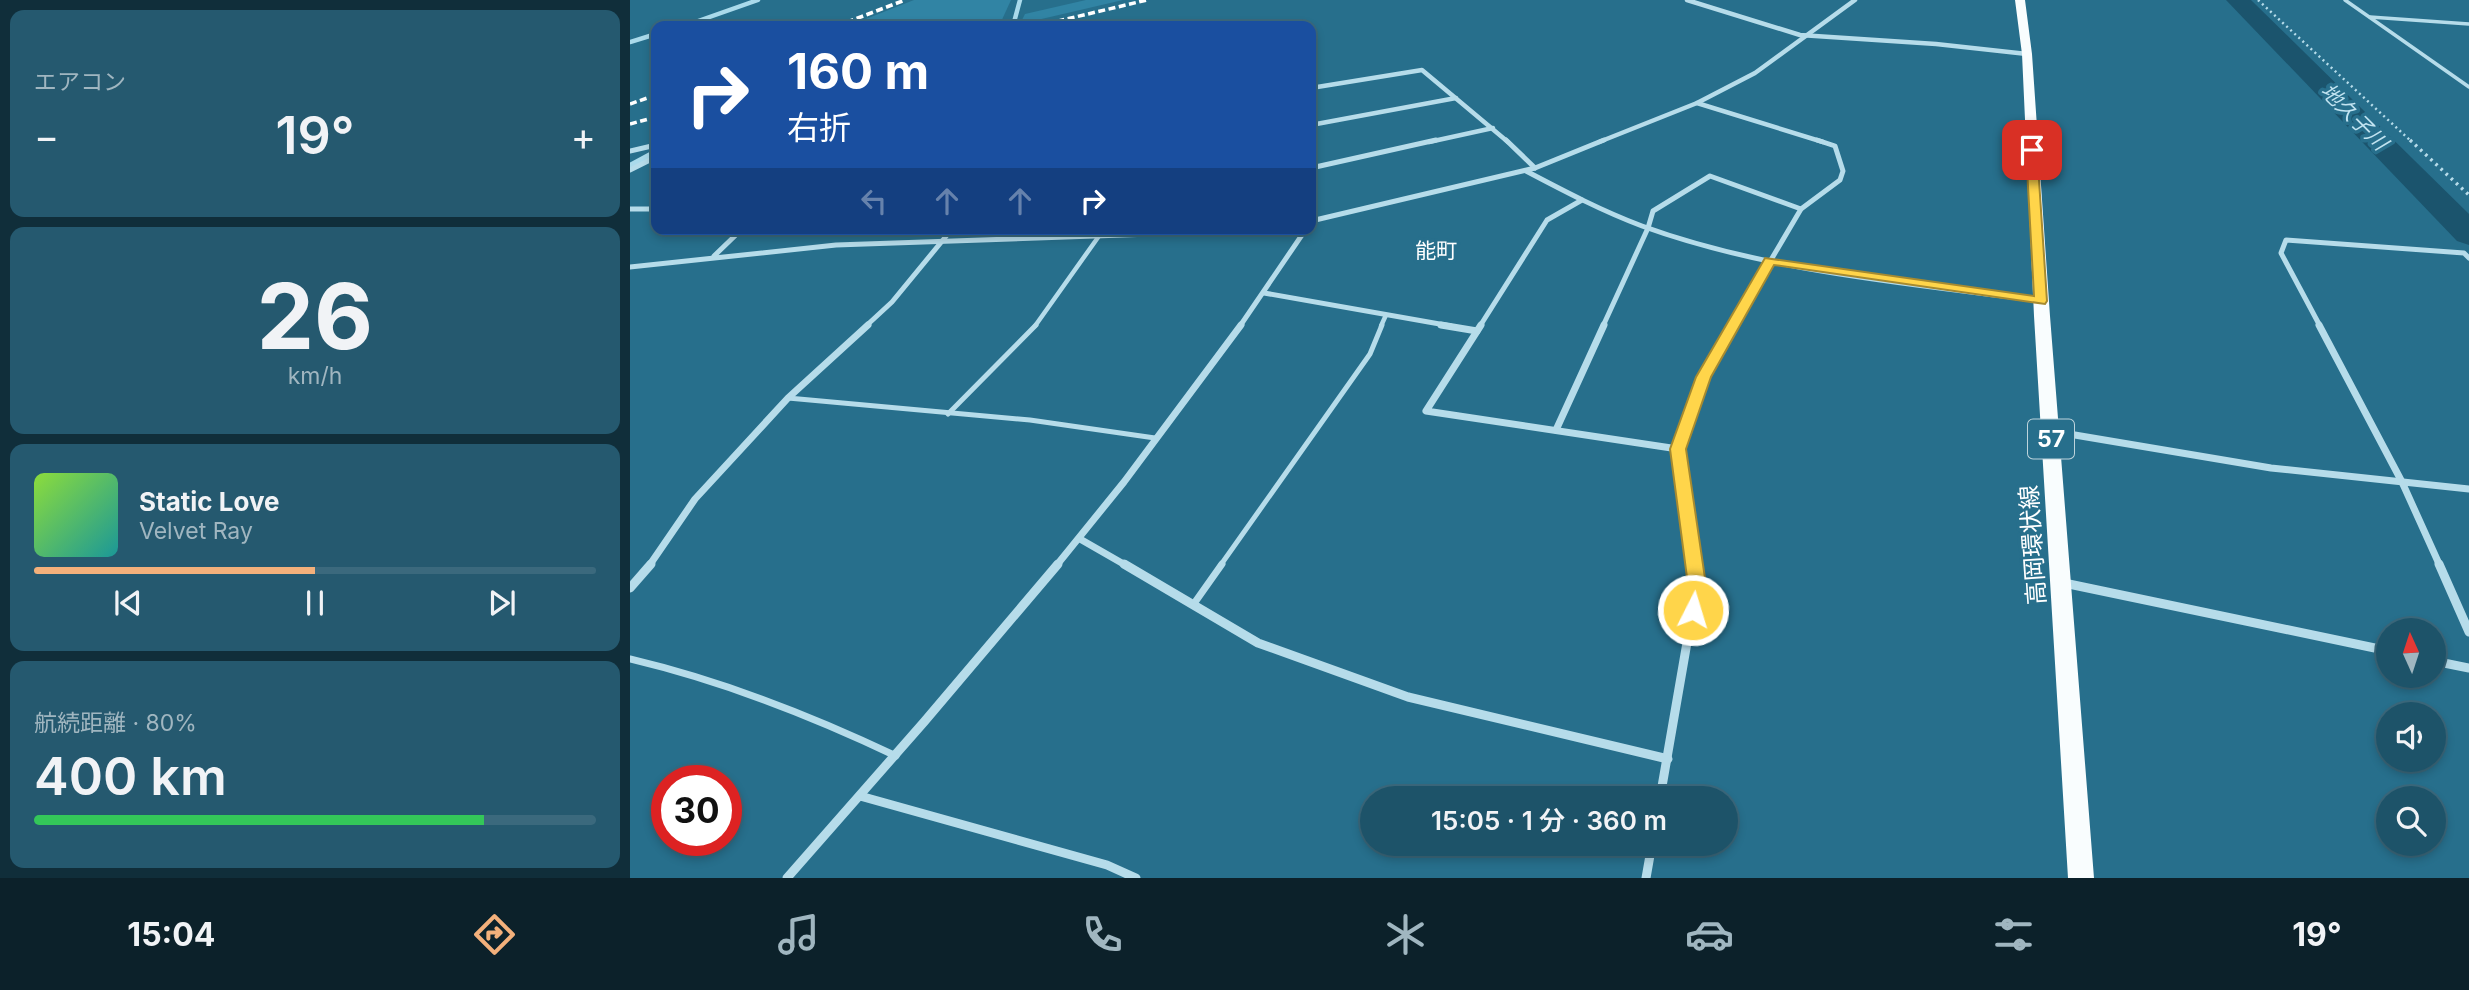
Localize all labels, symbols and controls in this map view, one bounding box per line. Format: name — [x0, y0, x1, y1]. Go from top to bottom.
text: 160 m — [787, 42, 929, 101]
icon: right — [672, 49, 763, 140]
text: エアコン — [34, 68, 126, 96]
water label: 地久子川 — [2316, 78, 2394, 157]
text: 19° — [275, 104, 355, 167]
text: 右折 — [787, 108, 851, 147]
text: − — [34, 113, 59, 159]
text: + — [571, 113, 596, 159]
pin — [2002, 120, 2062, 180]
icon: arrive — [2013, 131, 2051, 169]
icon: left — [855, 182, 893, 220]
icon: ahead — [928, 182, 966, 220]
icon: ahead — [1001, 182, 1039, 220]
icon: right — [1074, 182, 1112, 220]
district label: 能町 — [1415, 238, 1457, 263]
text: 26 — [257, 261, 373, 371]
text: km/h — [288, 362, 342, 390]
road number: 57 — [2028, 420, 2074, 458]
street label: 高岡環状線 — [2014, 484, 2051, 606]
text: Static Love — [139, 486, 280, 517]
text: Velvet Ray — [139, 517, 253, 545]
position arrow — [1656, 573, 1730, 647]
icon: previous — [109, 584, 147, 622]
icon: pause — [296, 584, 334, 622]
icon: next — [483, 584, 521, 622]
north arrow — [2376, 618, 2446, 688]
map controls — [2376, 618, 2446, 856]
button: sound — [2376, 702, 2446, 772]
text: 航続距離 · 80% — [34, 709, 197, 737]
text: 400 km — [34, 745, 227, 808]
speed limit sign: 30 — [651, 765, 742, 856]
button: search — [2376, 786, 2446, 856]
text: 15:05 · 1 分 · 360 m — [1431, 805, 1667, 836]
icon: directions — [470, 910, 519, 959]
icon: music — [774, 910, 823, 959]
icon: phone — [1078, 910, 1127, 959]
icon: climate — [1381, 910, 1430, 959]
icon: car — [1685, 910, 1734, 959]
icon: filters — [1989, 910, 2038, 959]
text: 15:04 — [127, 915, 216, 954]
text: 19° — [2292, 915, 2342, 954]

